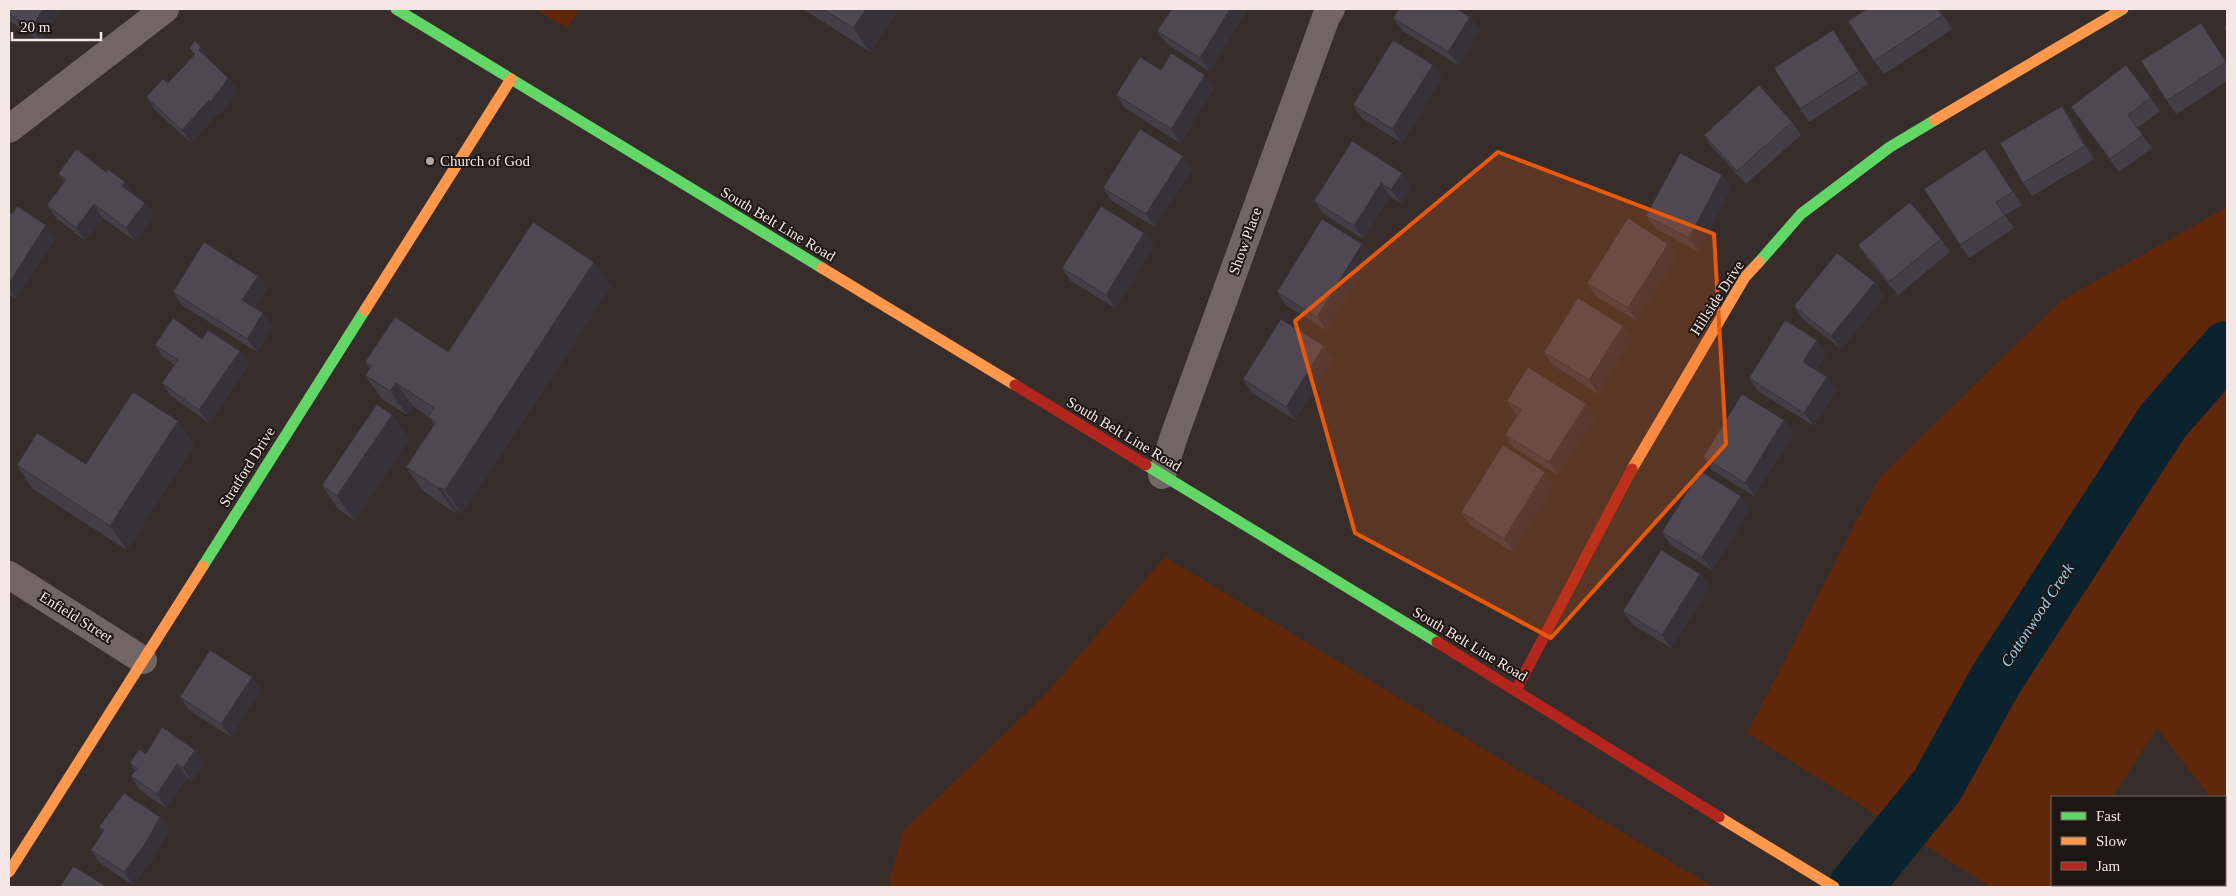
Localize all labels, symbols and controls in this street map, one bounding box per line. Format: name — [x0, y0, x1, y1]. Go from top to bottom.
scale bar — [12, 10, 101, 42]
text: 20 m — [20, 19, 51, 35]
place label: Church of God — [440, 153, 530, 169]
marker: Church of God — [424, 155, 436, 167]
street label: South Belt Line Road — [718, 184, 838, 265]
street label: Show Place — [1225, 205, 1265, 277]
street label: Hillside Drive — [1687, 258, 1747, 338]
street label: South Belt Line Road — [1064, 394, 1184, 475]
street label: Stratford Drive — [216, 424, 278, 510]
water label: Cottonwood Creek — [1997, 559, 2077, 670]
street label: Enfield Street — [37, 588, 116, 646]
street label: South Belt Line Road — [1410, 604, 1530, 685]
legend — [2051, 796, 2226, 886]
text: Fast — [2096, 808, 2122, 824]
text: Slow — [2096, 833, 2127, 849]
text: Jam — [2096, 858, 2120, 874]

